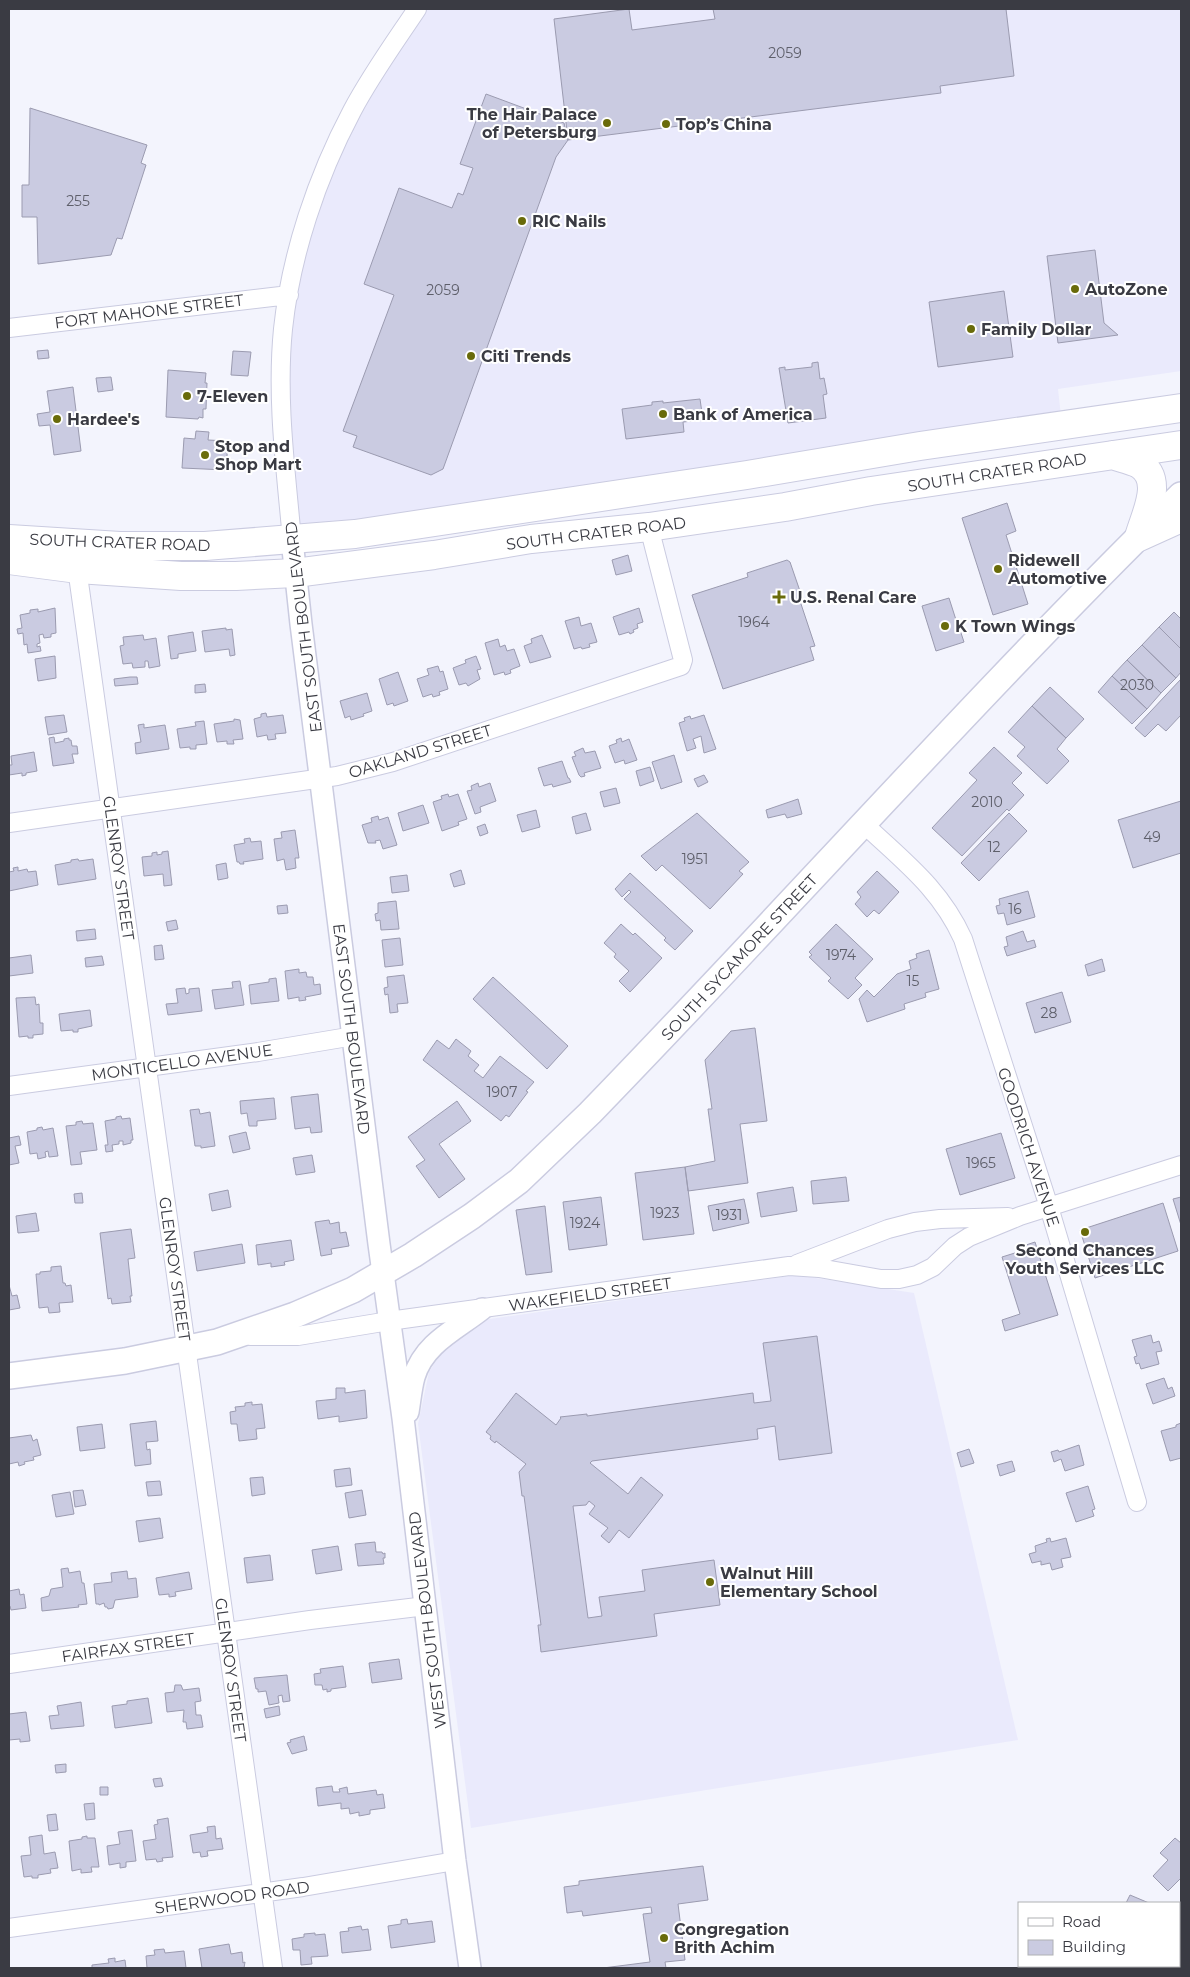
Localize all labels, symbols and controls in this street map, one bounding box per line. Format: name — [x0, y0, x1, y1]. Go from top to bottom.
house number: 2059 — [768, 44, 802, 62]
place label: The Hair Palace of Petersburg — [467, 105, 597, 142]
place label: Top’s China — [676, 115, 772, 134]
marker: The Hair Palace of Petersburg — [601, 117, 613, 129]
marker: Top’s China — [660, 118, 672, 130]
house number: 255 — [66, 192, 90, 210]
place label: RIC Nails — [532, 212, 607, 231]
marker: RIC Nails — [516, 215, 528, 227]
place label: AutoZone — [1084, 280, 1168, 299]
house number: 2059 — [426, 281, 460, 299]
marker: AutoZone — [1069, 283, 1081, 295]
street label: FORT MAHONE STREET — [53, 290, 245, 333]
place label: Family Dollar — [981, 320, 1092, 339]
marker: Family Dollar — [965, 323, 977, 335]
place label: Citi Trends — [481, 347, 571, 366]
marker: Citi Trends — [465, 350, 477, 362]
place label: 7-Eleven — [197, 387, 268, 406]
marker: 7-Eleven — [181, 390, 193, 402]
place label: Bank of America — [673, 405, 813, 424]
marker: Bank of America — [657, 408, 669, 420]
place label: Hardee's — [67, 410, 140, 429]
marker: Hardee's — [51, 413, 63, 425]
place label: Stop and Shop Mart — [215, 437, 302, 474]
marker: Stop and Shop Mart — [199, 449, 211, 461]
street label: SOUTH CRATER ROAD — [906, 449, 1088, 496]
street label: SOUTH CRATER ROAD — [505, 513, 687, 554]
street label: EAST SOUTH BOULEVARD — [281, 520, 326, 733]
street label: SOUTH CRATER ROAD — [29, 530, 211, 555]
place label: Ridewell Automotive — [1007, 551, 1107, 588]
marker: Ridewell Automotive — [992, 563, 1004, 575]
place label: U.S. Renal Care — [790, 588, 916, 607]
marker: U.S. Renal Care — [772, 590, 786, 604]
house number: 1964 — [738, 613, 770, 631]
place label: K Town Wings — [955, 617, 1076, 636]
marker: K Town Wings — [939, 620, 951, 632]
house number: 2030 — [1120, 676, 1154, 694]
street label: OAKLAND STREET — [346, 720, 495, 782]
house number: 2010 — [971, 793, 1003, 811]
street label: GLENROY STREET — [99, 795, 138, 942]
house number: 49 — [1143, 828, 1161, 846]
house number: 12 — [987, 838, 1001, 856]
house number: 1951 — [682, 850, 708, 868]
street label: SOUTH SYCAMORE STREET — [657, 870, 822, 1044]
house number: 16 — [1008, 900, 1022, 918]
street label: EAST SOUTH BOULEVARD — [329, 923, 374, 1136]
house number: 1974 — [826, 946, 857, 964]
house number: 15 — [907, 972, 920, 990]
house number: 28 — [1041, 1004, 1058, 1022]
street label: MONTICELLO AVENUE — [90, 1040, 274, 1085]
street label: GOODRICH AVENUE — [994, 1065, 1063, 1229]
house number: 1907 — [487, 1083, 518, 1101]
house number: 1965 — [966, 1154, 996, 1172]
street label: GLENROY STREET — [155, 1196, 194, 1343]
house number: 1923 — [650, 1204, 680, 1222]
house number: 1931 — [716, 1206, 742, 1224]
house number: 1924 — [570, 1214, 601, 1232]
marker: Second Chances Youth Services LLC — [1079, 1226, 1091, 1238]
place label: Second Chances Youth Services LLC — [1005, 1241, 1165, 1278]
street label: WAKEFIELD STREET — [507, 1274, 674, 1315]
street label: WEST SOUTH BOULEVARD — [405, 1510, 450, 1729]
place label: Walnut Hill Elementary School — [720, 1564, 878, 1601]
marker: Walnut Hill Elementary School — [704, 1576, 716, 1588]
street label: GLENROY STREET — [211, 1597, 250, 1744]
street label: FAIRFAX STREET — [61, 1629, 196, 1666]
street label: SHERWOOD ROAD — [153, 1877, 311, 1918]
legend — [1018, 1902, 1180, 1967]
text: Road — [1062, 1912, 1101, 1931]
place label: Congregation Brith Achim — [674, 1920, 789, 1957]
marker: Congregation Brith Achim — [658, 1932, 670, 1944]
text: Building — [1062, 1937, 1126, 1956]

